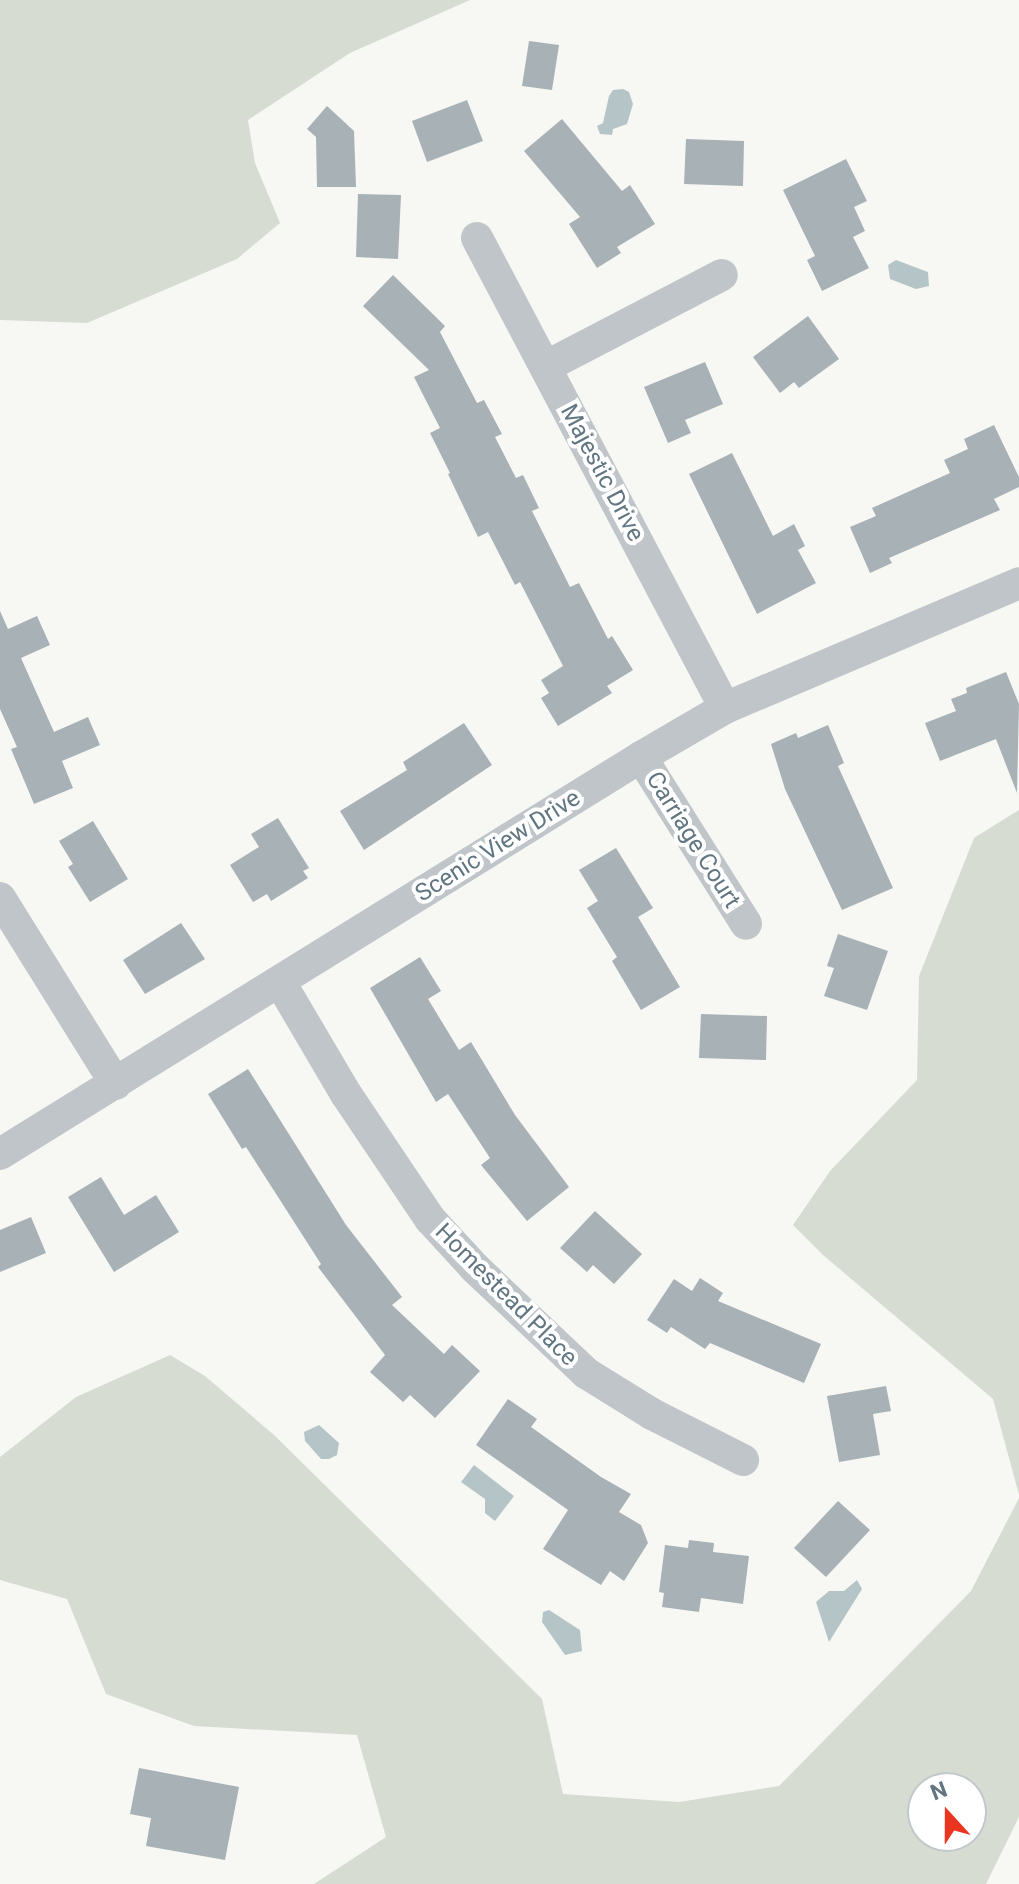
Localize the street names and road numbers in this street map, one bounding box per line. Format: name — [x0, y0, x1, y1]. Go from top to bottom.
street label: Majestic Drive — [554, 400, 650, 546]
street label: Carriage Court — [640, 767, 746, 913]
street label: Scenic View Drive — [410, 784, 586, 908]
street label: Homestead Place — [429, 1218, 583, 1372]

